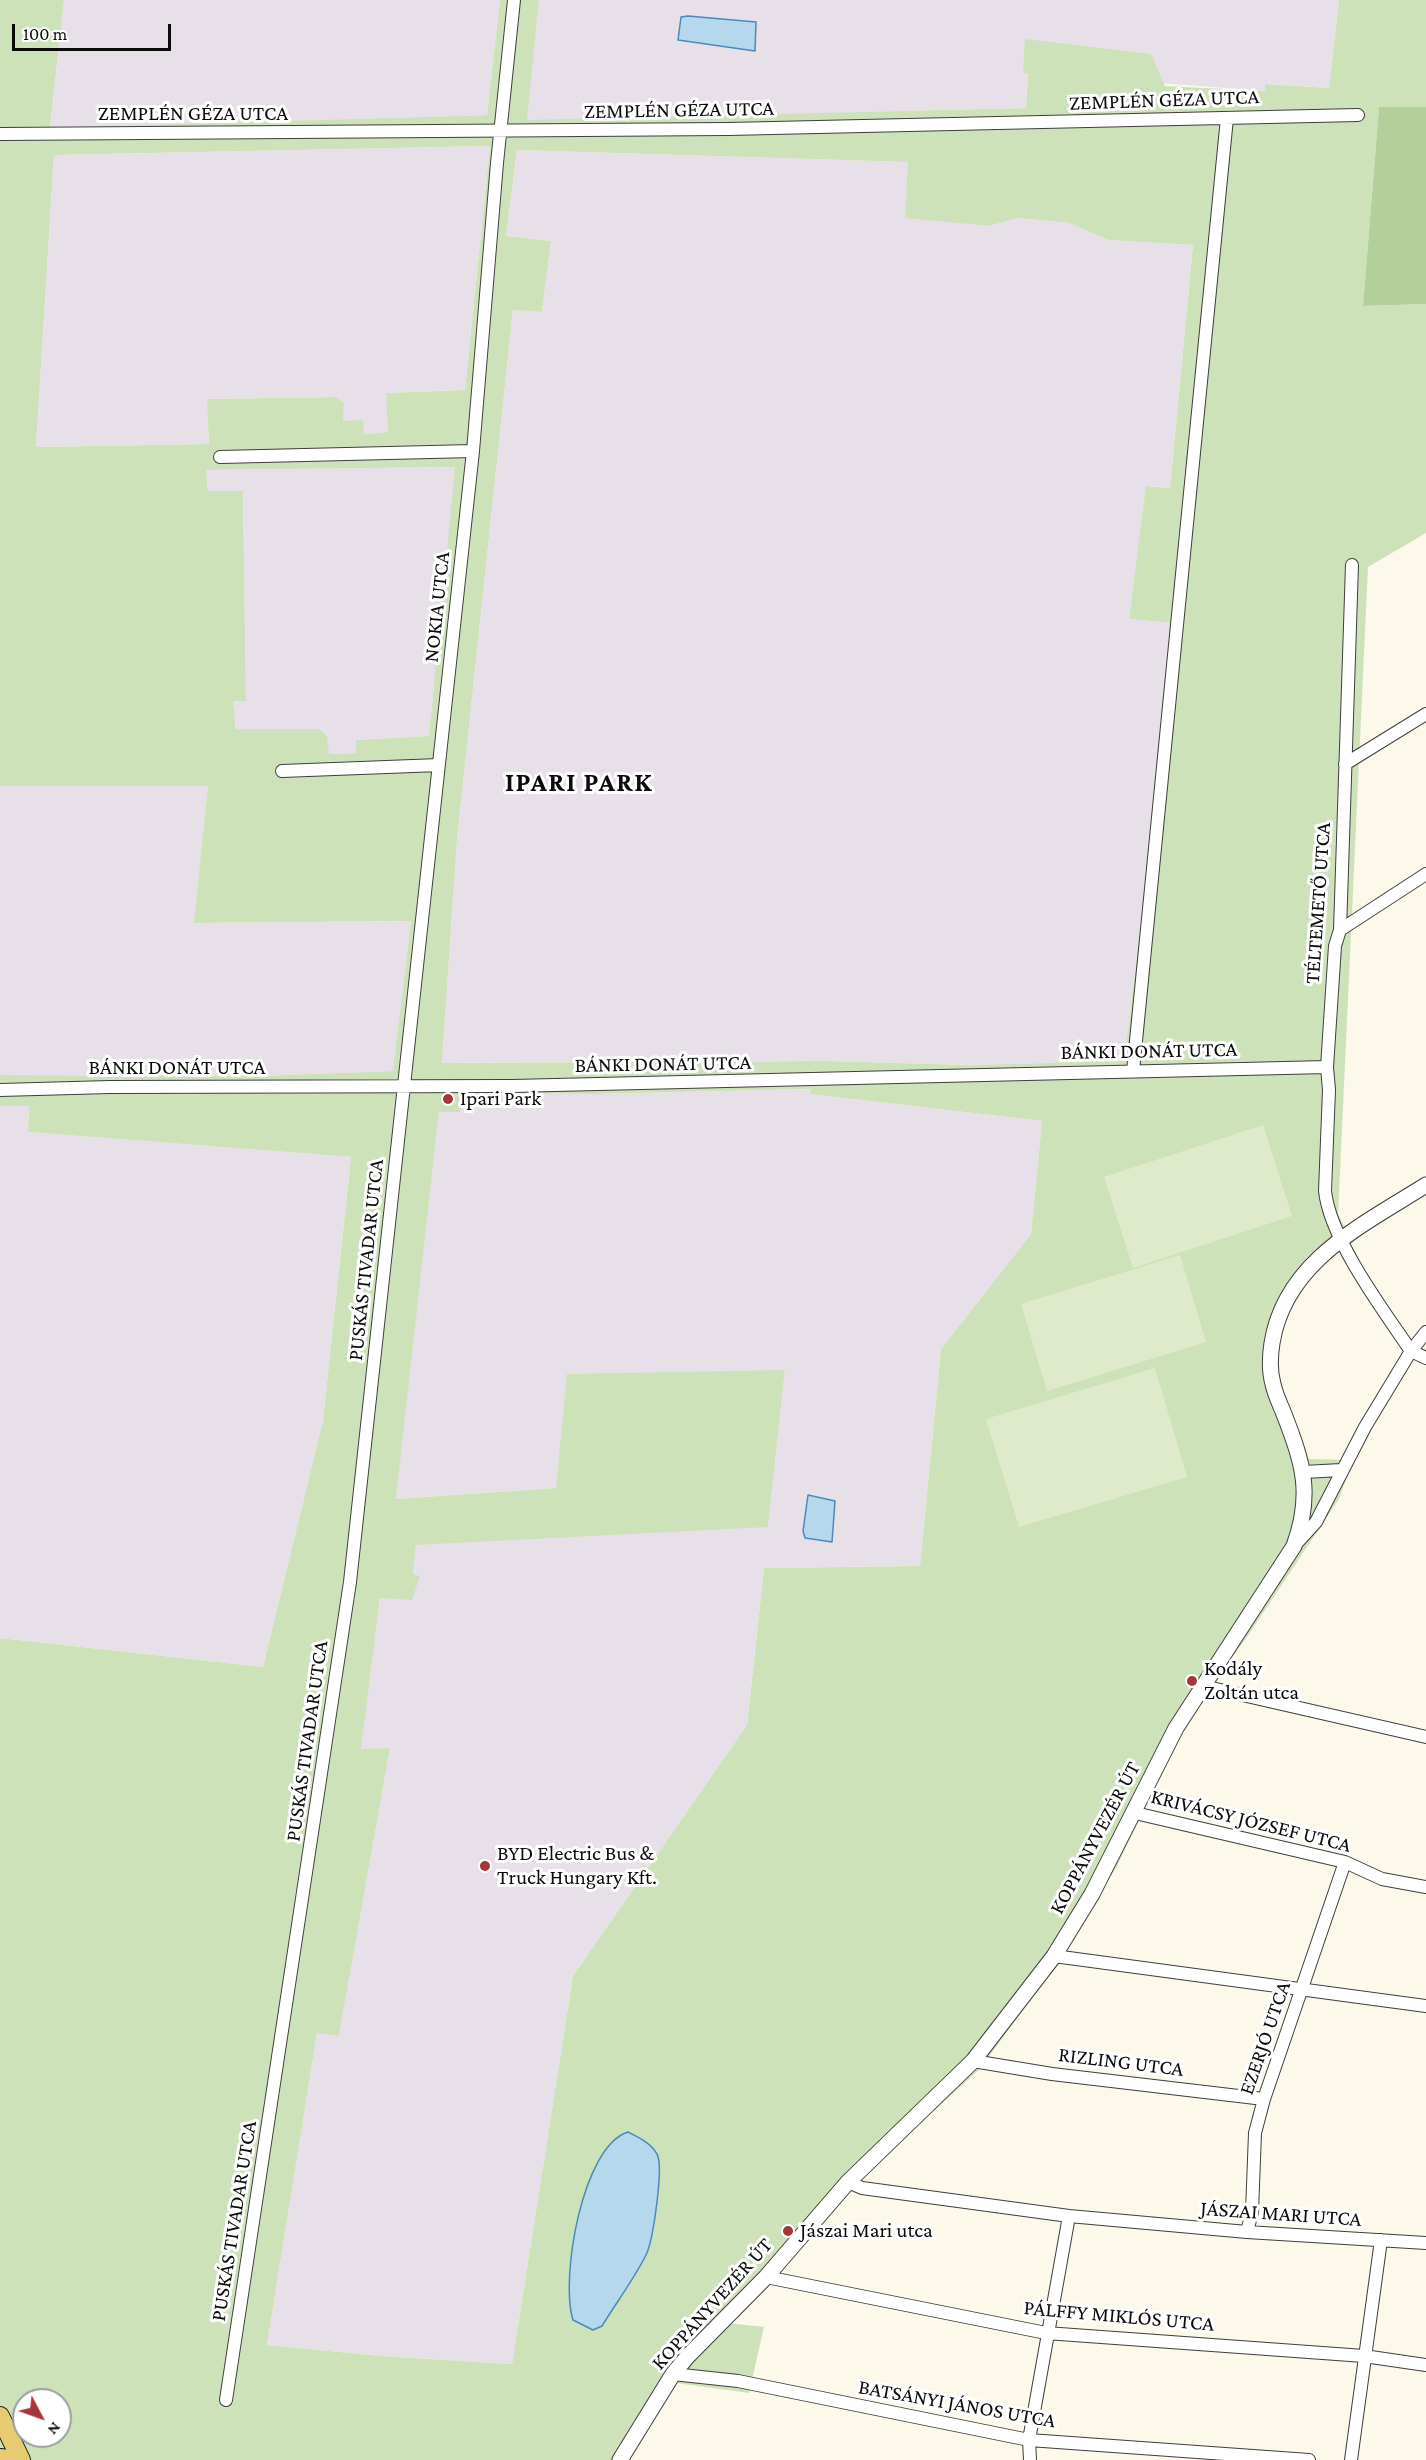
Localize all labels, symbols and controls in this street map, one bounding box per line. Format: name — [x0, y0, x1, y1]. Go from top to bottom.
scale bar — [15, 12, 174, 50]
text: 100 m — [23, 24, 67, 44]
street label: ZEMPLÉN GÉZA UTCA — [1068, 84, 1260, 116]
street label: ZEMPLÉN GÉZA UTCA — [584, 96, 774, 124]
street label: ZEMPLÉN GÉZA UTCA — [98, 101, 288, 127]
street label: NOKIA UTCA — [419, 550, 455, 664]
district label: IPARI PARK — [505, 767, 653, 799]
street label: TÉLTEMETŐ UTCA — [1300, 821, 1336, 985]
street label: BÁNKI DONÁT UTCA — [1060, 1037, 1238, 1065]
street label: BÁNKI DONÁT UTCA — [574, 1050, 752, 1078]
street label: BÁNKI DONÁT UTCA — [89, 1055, 265, 1081]
place label: Ipari Park — [460, 1086, 541, 1112]
marker: Ipari Park — [441, 1092, 455, 1106]
street label: PUSKÁS TIVADAR UTCA — [343, 1158, 389, 1362]
street label: PUSKÁS TIVADAR UTCA — [280, 1639, 334, 1843]
place label: Kodály Zoltán utca — [1204, 1656, 1299, 1706]
marker: Kodály Zoltán utca — [1185, 1674, 1199, 1688]
street label: KOPPÁNYVEZÉR ÚT — [1044, 1758, 1146, 1918]
street label: KRIVÁCSY JÓZSEF UTCA — [1148, 1784, 1354, 1858]
place label: BYD Electric Bus & Truck Hungary Kft. — [497, 1841, 657, 1891]
marker: BYD Electric Bus & Truck Hungary Kft. — [478, 1859, 492, 1873]
street label: EZERJÓ UTCA — [1234, 1978, 1296, 2098]
street label: RIZLING UTCA — [1057, 2042, 1185, 2082]
street label: PUSKÁS TIVADAR UTCA — [206, 2119, 262, 2323]
street label: JÁSZAI MARI UTCA — [1200, 2196, 1362, 2232]
place label: Jászai Mari utca — [800, 2218, 933, 2244]
marker: Jászai Mari utca — [781, 2224, 795, 2238]
street label: KOPPÁNYVEZÉR ÚT — [646, 2233, 778, 2375]
street label: PÁLFFY MIKLÓS UTCA — [1023, 2295, 1215, 2337]
street label: BATSÁNYI JÁNOS UTCA — [856, 2374, 1058, 2434]
north arrow — [12, 2388, 72, 2448]
text: N — [44, 2419, 64, 2439]

